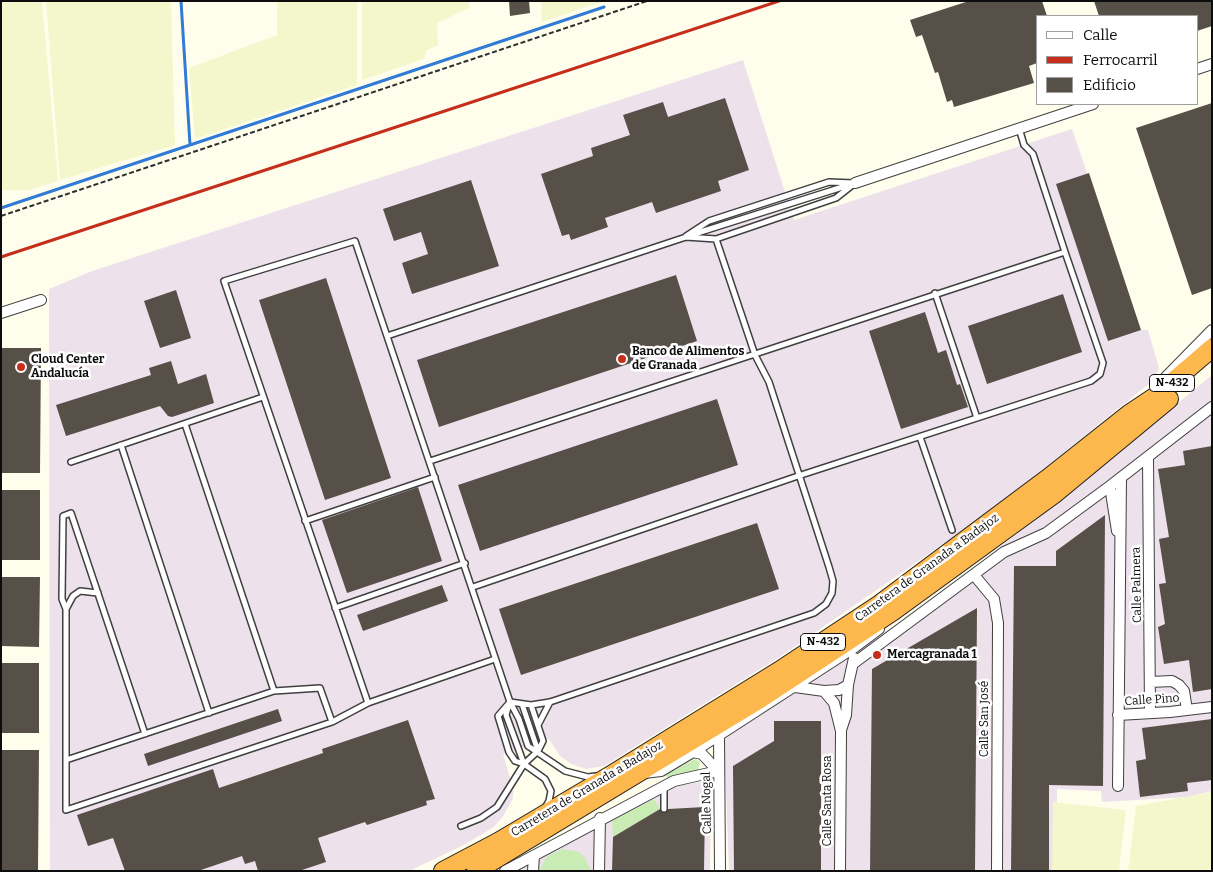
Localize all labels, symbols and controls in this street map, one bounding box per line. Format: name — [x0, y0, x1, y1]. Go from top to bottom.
legend — [1036, 15, 1198, 105]
text: Calle — [1083, 26, 1117, 44]
text: Ferrocarril — [1083, 51, 1158, 69]
text: Edificio — [1083, 76, 1136, 94]
place label: Banco de Alimentos de Granada — [632, 345, 744, 373]
place label: Cloud Center Andalucía — [31, 353, 104, 381]
marker: Banco de Alimentos de Granada — [616, 353, 628, 365]
marker: Cloud Center Andalucía — [15, 361, 27, 373]
road number: N-432 — [1150, 374, 1194, 392]
street label: Carretera de Granada a Badajoz — [852, 511, 1002, 625]
street label: Calle Palmera — [1129, 547, 1145, 623]
road number: N-432 — [800, 634, 846, 650]
place label: Mercagranada 1 — [887, 648, 977, 662]
marker: Mercagranada 1 — [871, 649, 883, 661]
street label: Calle San José — [978, 681, 992, 757]
street label: Calle Pino — [1124, 691, 1180, 709]
street label: Carretera de Granada a Badajoz — [509, 738, 665, 840]
street label: Calle Santa Rosa — [821, 755, 835, 847]
street label: Calle Nogal — [699, 772, 715, 834]

